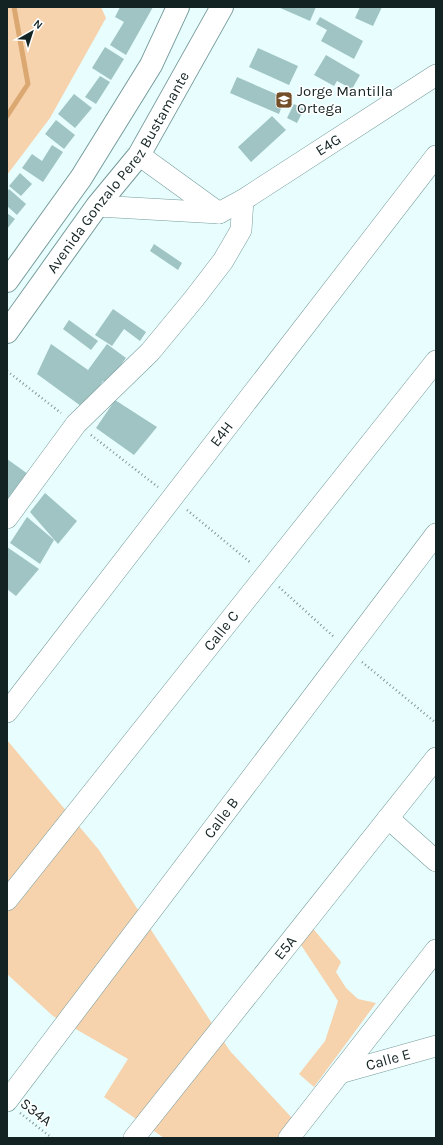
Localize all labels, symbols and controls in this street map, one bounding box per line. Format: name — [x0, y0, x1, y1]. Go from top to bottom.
north arrow — [12, 12, 52, 52]
text: N — [31, 17, 45, 32]
street label: Avenida Gonzalo Perez Bustamante — [43, 68, 193, 277]
place label: Jorge Mantilla Ortega — [297, 82, 393, 117]
school or university icon: Jorge Mantilla Ortega — [274, 90, 294, 110]
street label: E4G — [312, 130, 344, 160]
street label: E4H — [206, 418, 237, 450]
street label: Calle C — [200, 607, 243, 655]
street label: Calle B — [200, 794, 242, 842]
street label: E5A — [270, 932, 300, 963]
street label: Calle E — [364, 1045, 413, 1074]
street label: S34A — [17, 1094, 56, 1130]

